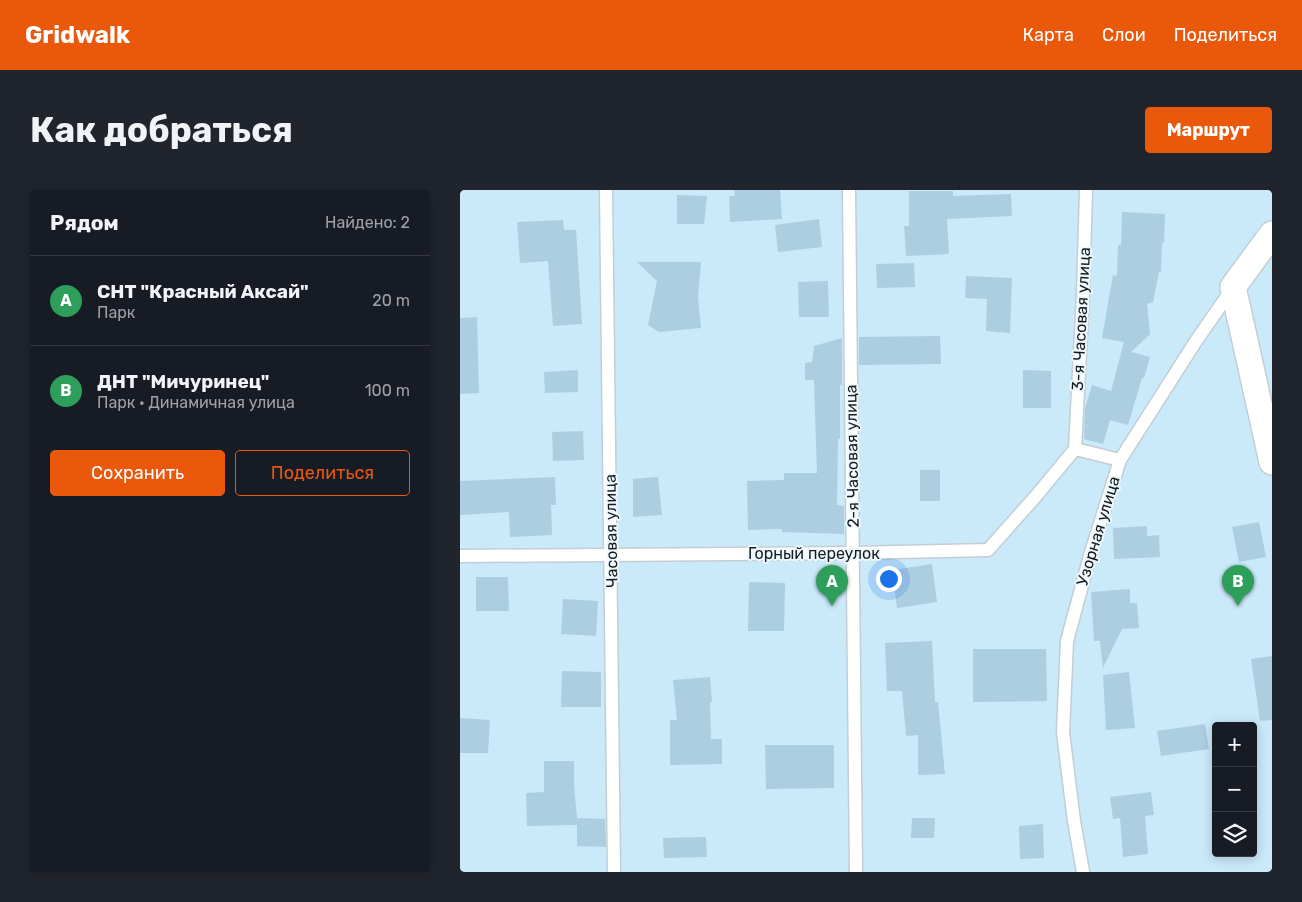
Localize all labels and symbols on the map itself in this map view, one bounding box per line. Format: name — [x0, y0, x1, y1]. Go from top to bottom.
street label: 3-я Часовая улица — [1068, 247, 1094, 391]
street label: 2-я Часовая улица — [841, 384, 863, 528]
street label: Часовая улица — [601, 474, 621, 588]
street label: Узорная улица — [1072, 474, 1124, 588]
street label: Горный переулок — [748, 544, 880, 563]
pin: A — [816, 565, 848, 606]
pin: B — [1222, 565, 1254, 606]
your location — [876, 566, 902, 592]

